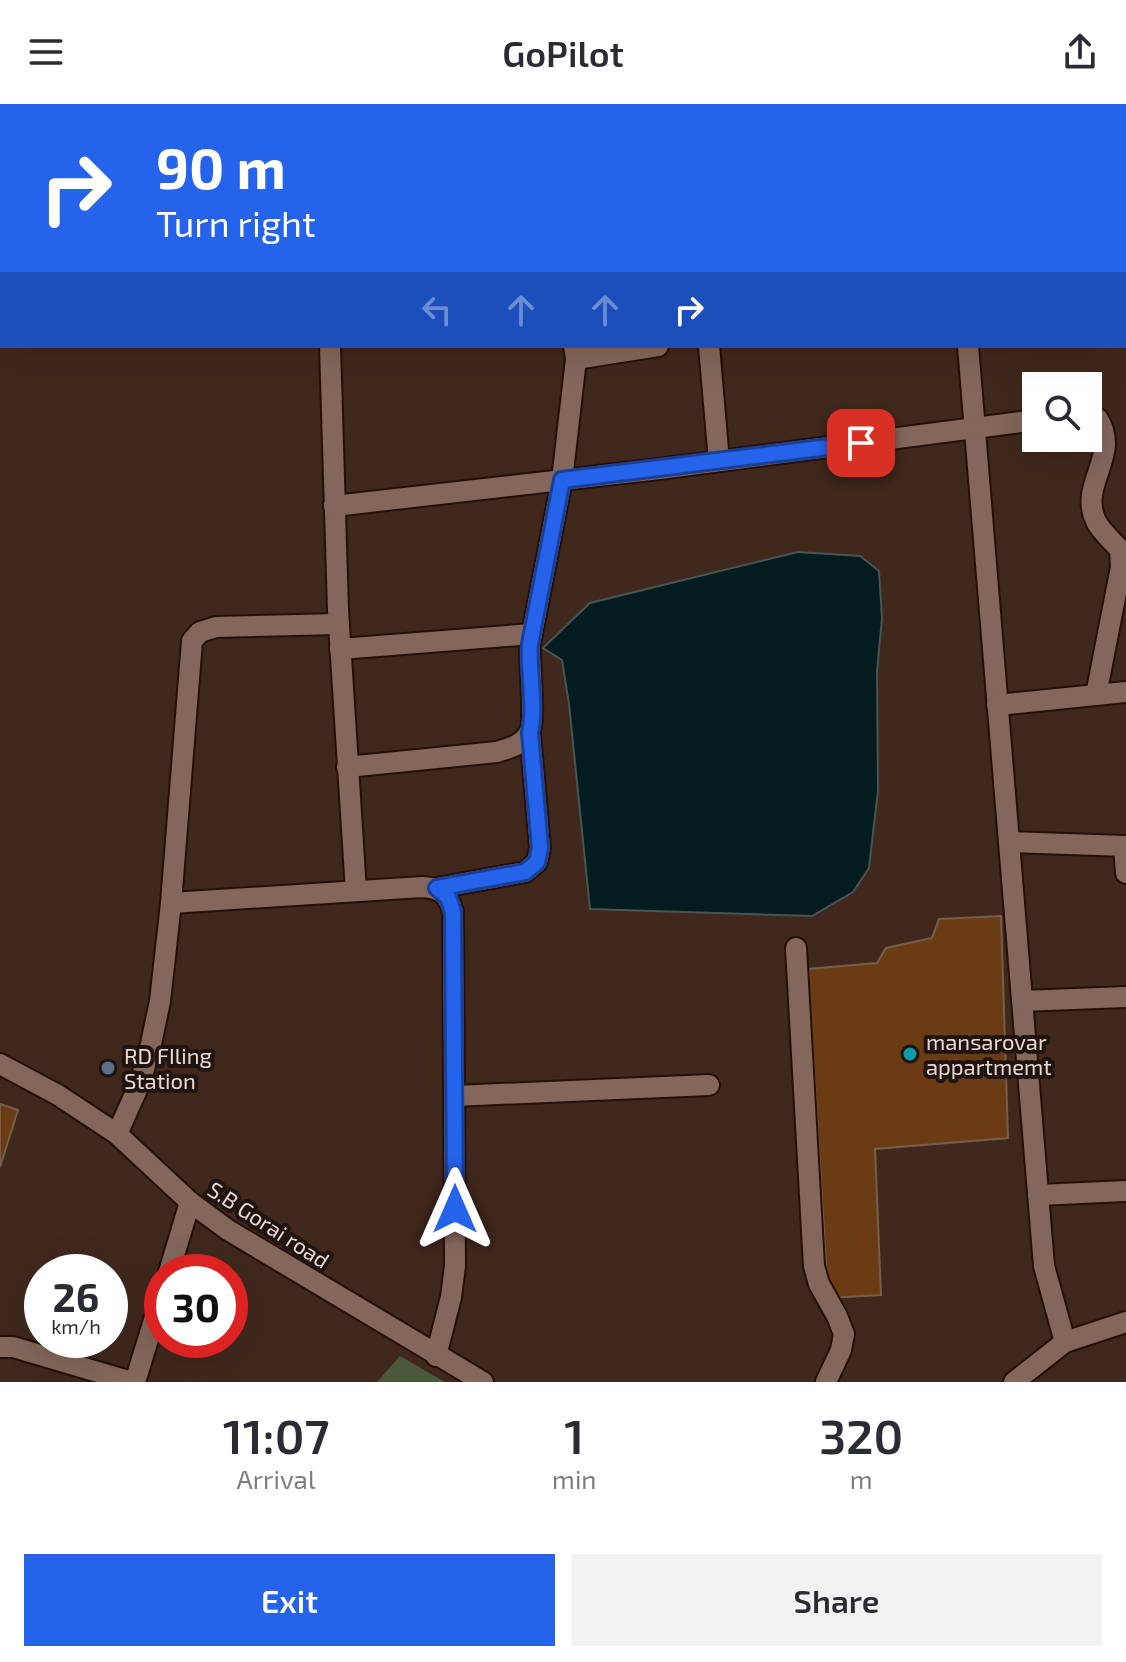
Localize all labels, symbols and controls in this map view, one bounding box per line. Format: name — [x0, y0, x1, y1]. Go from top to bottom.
icon: menu — [24, 30, 68, 74]
icon: share — [1058, 30, 1102, 74]
text: GoPilot — [502, 31, 624, 74]
text: 90 m — [156, 133, 286, 200]
icon: right — [24, 136, 128, 240]
text: Turn right — [156, 201, 316, 244]
icon: left — [415, 288, 459, 332]
icon: ahead — [499, 288, 543, 332]
icon: ahead — [583, 288, 627, 332]
icon: right — [667, 288, 711, 332]
map controls — [1022, 372, 1102, 452]
button: search — [1022, 372, 1102, 452]
pin — [827, 409, 895, 477]
icon: arrive — [839, 421, 883, 465]
place label: mansarovar appartmemt — [926, 1028, 1052, 1079]
place label: RD FIling Station — [124, 1042, 212, 1093]
marker: mansarovar appartmemt — [901, 1045, 919, 1063]
marker: RD FIling Station — [99, 1059, 117, 1077]
position arrow — [413, 1167, 497, 1251]
street label: S.B Gorai road — [204, 1175, 334, 1273]
speed limit sign: 30 — [144, 1254, 248, 1358]
text: 26 — [53, 1272, 99, 1320]
text: km/h — [51, 1314, 101, 1338]
text: 11:07 — [223, 1406, 329, 1464]
text: 1 — [564, 1406, 584, 1464]
text: 320 — [819, 1406, 903, 1464]
text: Arrival — [236, 1463, 316, 1494]
text: min — [552, 1463, 596, 1494]
text: m — [850, 1463, 873, 1494]
button: Exit — [24, 1554, 555, 1646]
button: Share — [571, 1554, 1102, 1646]

